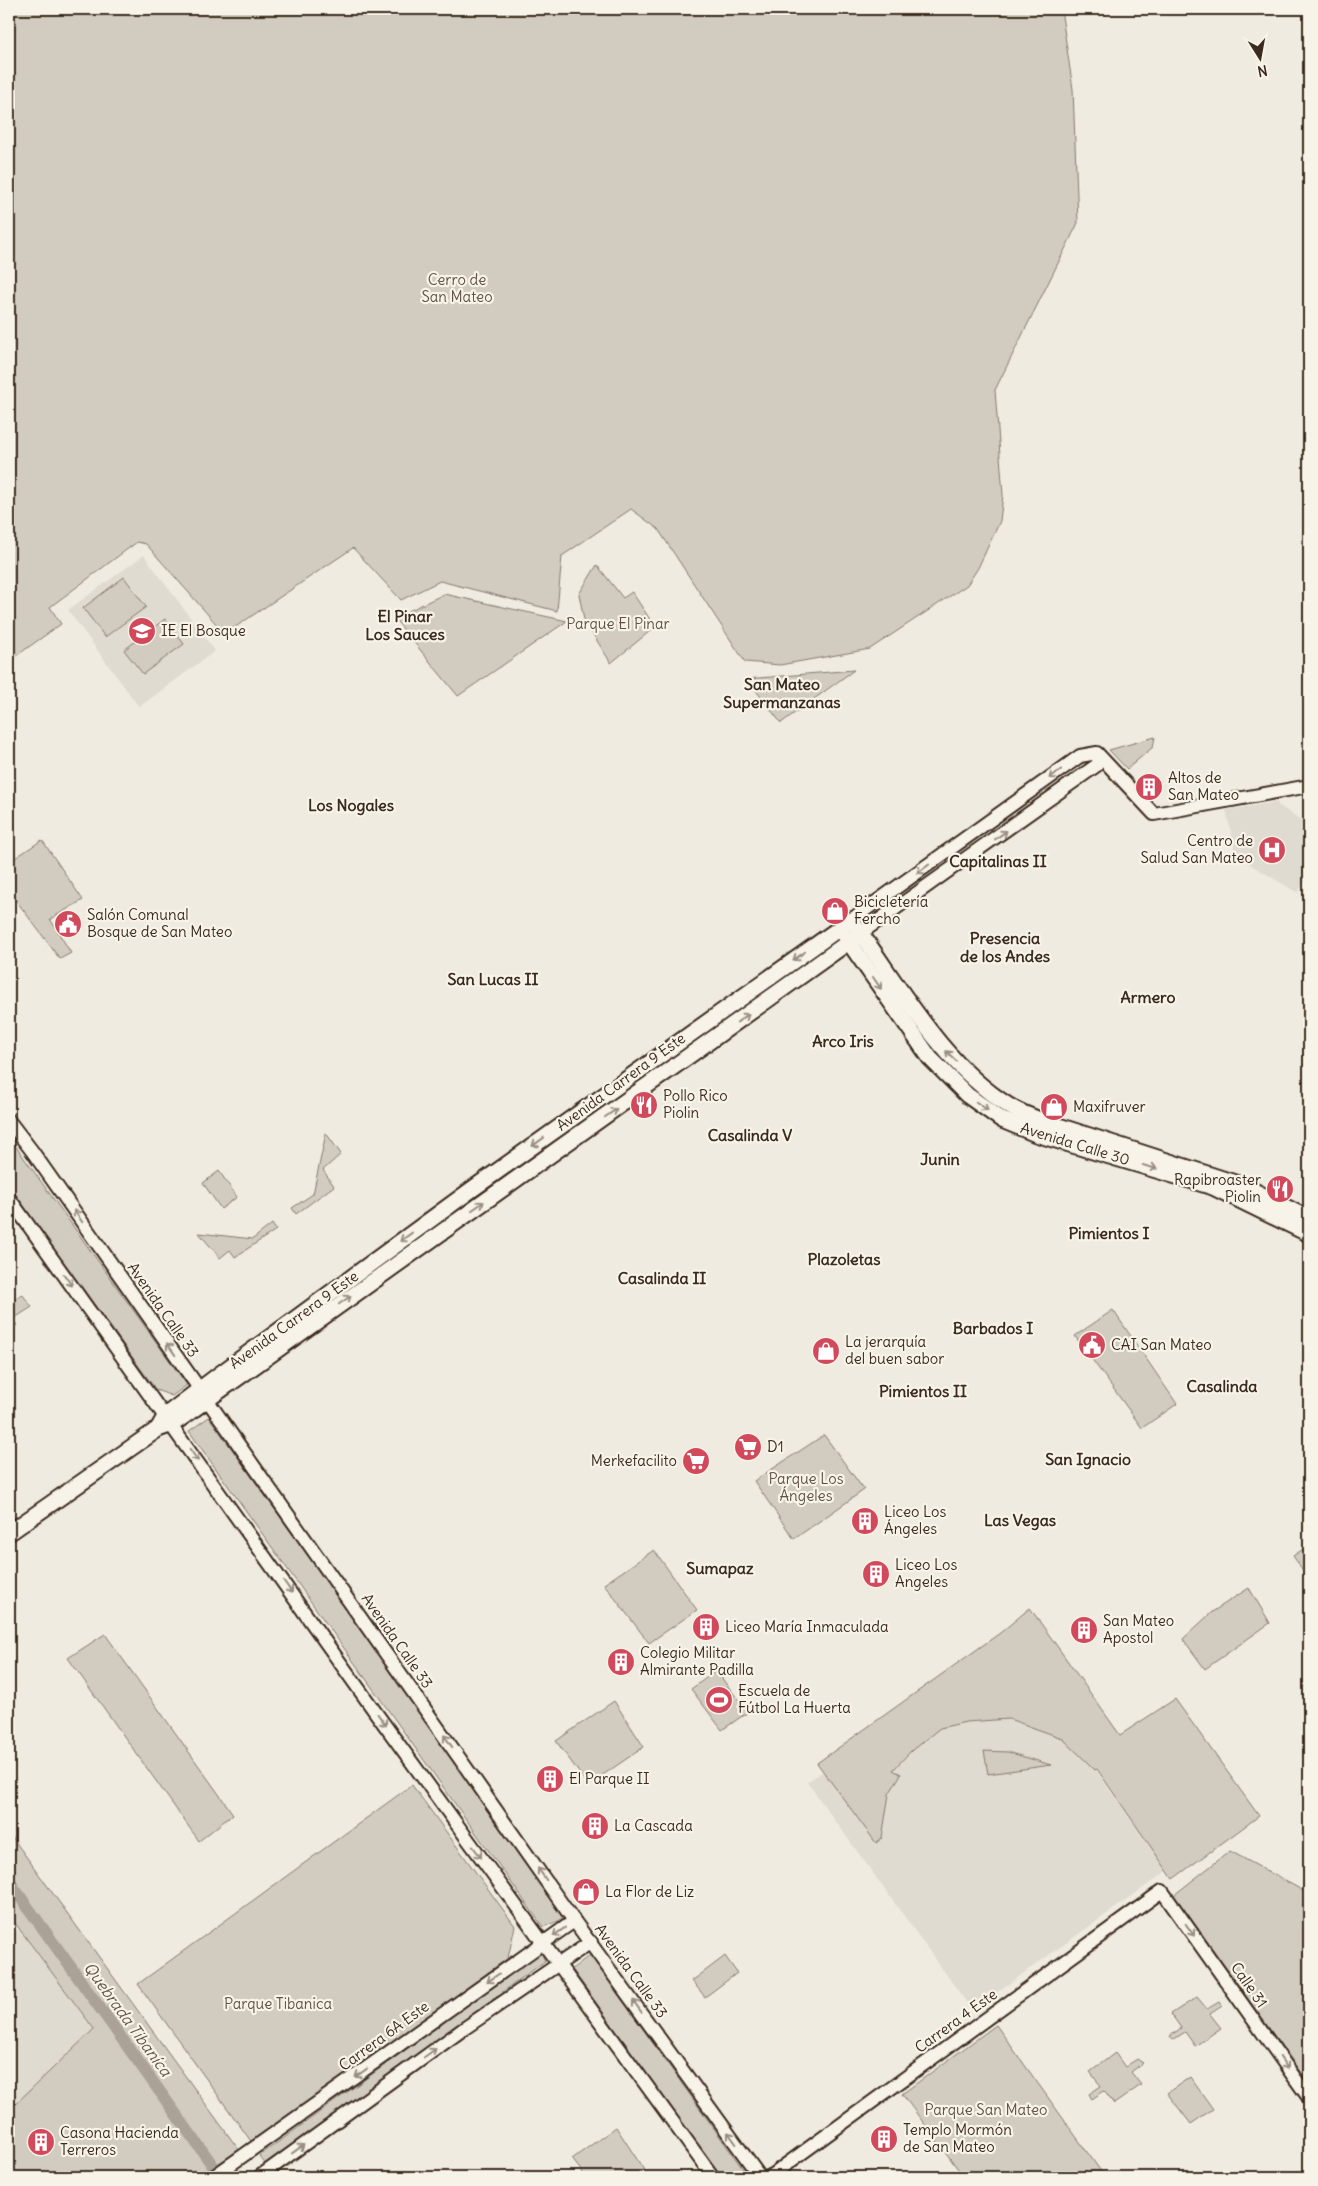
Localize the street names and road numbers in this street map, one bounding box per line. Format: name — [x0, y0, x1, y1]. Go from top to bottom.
street label: Avenida Carrera 9 Este — [552, 1028, 689, 1135]
street label: Avenida Calle 30 — [1018, 1118, 1132, 1169]
street label: Avenida Calle 33 — [124, 1259, 203, 1361]
street label: Avenida Carrera 9 Este — [225, 1266, 362, 1373]
street label: Avenida Calle 33 — [358, 1590, 437, 1692]
street label: Avenida Calle 33 — [591, 1920, 672, 2021]
street label: Calle 31 — [1227, 1958, 1272, 2011]
street label: Carrera 4 Este — [911, 1984, 1001, 2057]
street label: Carrera 6A Este — [335, 1997, 432, 2075]

